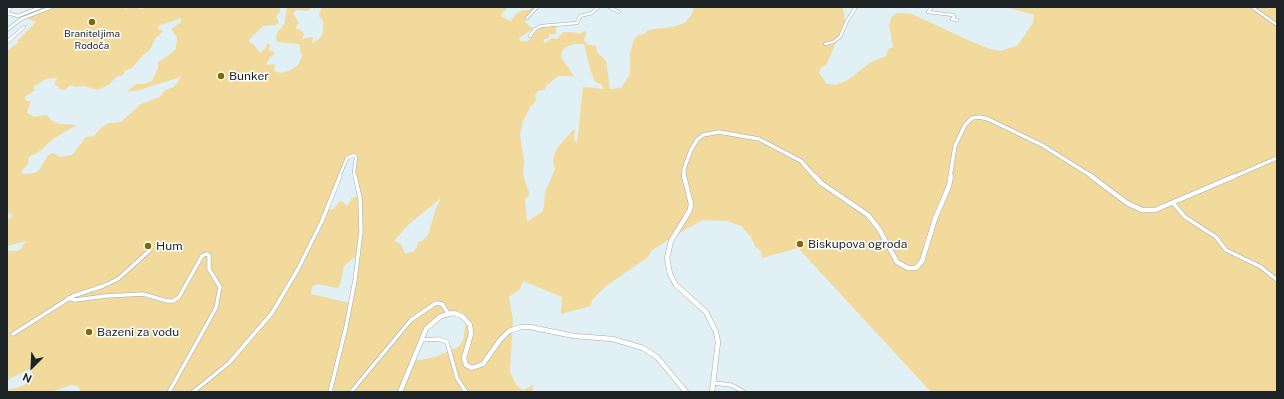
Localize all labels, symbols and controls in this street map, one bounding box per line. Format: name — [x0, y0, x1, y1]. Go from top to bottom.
marker: Braniteljima Rodoča — [87, 17, 97, 27]
place label: Braniteljima Rodoča — [64, 28, 120, 52]
place label: Bunker — [229, 69, 269, 83]
marker: Bunker — [216, 71, 226, 81]
place label: Biskupova ogroda — [808, 237, 907, 251]
place label: Hum — [156, 239, 183, 253]
marker: Biskupova ogroda — [795, 239, 805, 249]
marker: Hum — [143, 241, 153, 251]
place label: Bazeni za vodu — [97, 325, 179, 339]
marker: Bazeni za vodu — [84, 327, 94, 337]
north arrow — [12, 347, 52, 387]
text: N — [21, 371, 33, 385]

